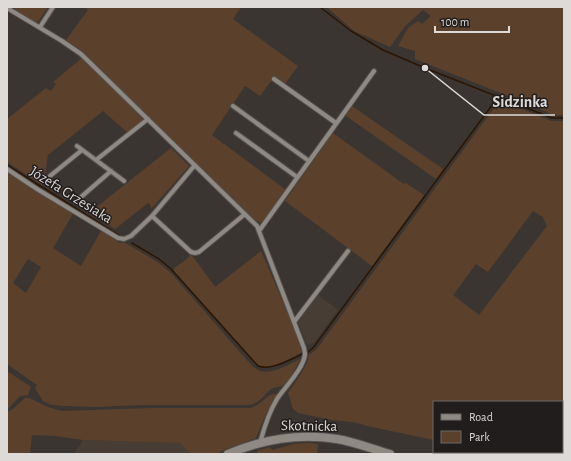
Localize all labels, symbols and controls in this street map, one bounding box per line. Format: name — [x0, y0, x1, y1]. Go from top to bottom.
scale bar — [435, 8, 509, 34]
text: 100 m — [441, 16, 469, 28]
callout: Sidzinka — [484, 87, 555, 115]
text: Sidzinka — [492, 94, 548, 110]
street label: Józefa Grzesiaka — [27, 164, 115, 226]
legend — [433, 401, 563, 453]
text: Road — [469, 411, 493, 423]
street label: Skotnicka — [281, 418, 337, 434]
text: Park — [469, 431, 490, 443]

